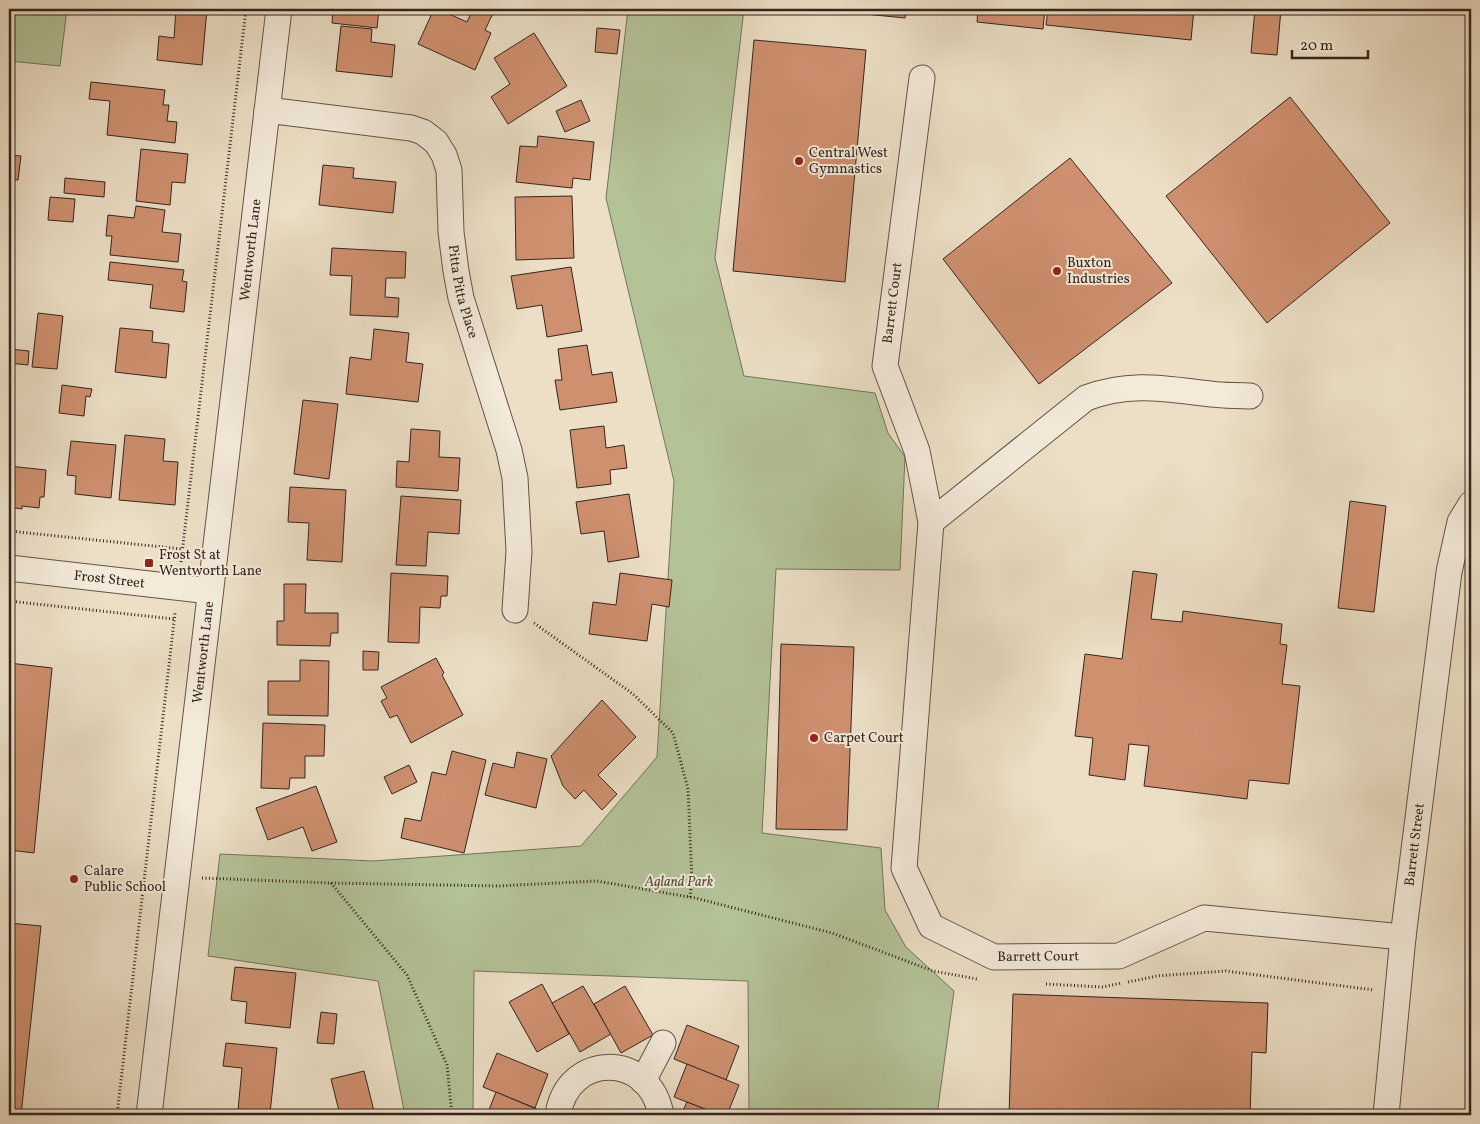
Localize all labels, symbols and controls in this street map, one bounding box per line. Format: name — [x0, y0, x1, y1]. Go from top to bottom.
scale bar — [1292, 28, 1369, 60]
text: 20 m — [1300, 36, 1333, 57]
place label: Central West Gymnastics — [809, 144, 888, 179]
marker: Central West Gymnastics — [793, 155, 805, 167]
street label: Wentworth Lane — [235, 197, 266, 302]
street label: Pitta Pitta Place — [443, 243, 483, 341]
place label: Buxton Industries — [1067, 254, 1130, 289]
street label: Barrett Court — [879, 261, 907, 345]
marker: Buxton Industries — [1051, 265, 1063, 277]
place label: Frost St at Wentworth Lane — [159, 546, 262, 581]
marker: Frost St at Wentworth Lane — [143, 557, 155, 569]
street label: Frost Street — [73, 566, 146, 593]
street label: Wentworth Lane — [188, 600, 219, 704]
place label: Carpet Court — [824, 729, 904, 748]
marker: Carpet Court — [808, 732, 820, 744]
street label: Barrett Street — [1400, 802, 1429, 887]
place label: Calare Public School — [84, 862, 166, 897]
marker: Calare Public School — [68, 873, 80, 885]
park label: Agland Park — [644, 873, 714, 892]
street label: Barrett Court — [997, 947, 1079, 966]

